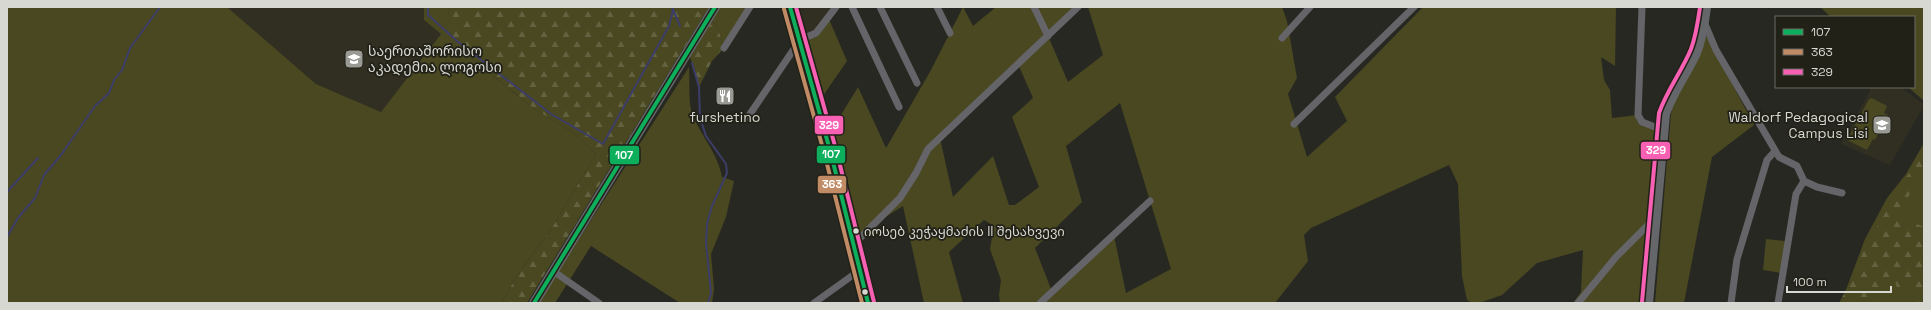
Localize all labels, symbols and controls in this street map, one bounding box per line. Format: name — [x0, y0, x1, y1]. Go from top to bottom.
legend — [1775, 16, 1915, 88]
text: 107 — [1811, 24, 1830, 40]
place label: საერთაშორისო აკადემია ლოგოსი — [368, 42, 502, 76]
text: 363 — [1811, 44, 1833, 60]
school or university icon: საერთაშორისო აკადემია ლოგოსი — [343, 48, 365, 70]
text: 329 — [1811, 64, 1833, 80]
restaurant icon: furshetino — [714, 85, 736, 107]
place label: furshetino — [690, 108, 760, 126]
place label: Waldorf Pedagogical Campus Lisi — [1728, 108, 1868, 142]
school or university icon: Waldorf Pedagogical Campus Lisi — [1871, 114, 1893, 136]
line badge: 329 — [814, 115, 844, 135]
text: 329 — [819, 118, 839, 132]
line badge: 329 — [1640, 141, 1671, 160]
text: 329 — [1646, 143, 1666, 157]
line badge: 107 — [609, 145, 640, 165]
line badge: 107 — [816, 145, 846, 164]
text: 107 — [822, 147, 840, 161]
text: 107 — [615, 148, 633, 162]
line badge: 363 — [817, 175, 847, 194]
text: 363 — [822, 177, 842, 191]
place label: იოსებ კეჭაყმაძის II შესახვევი — [864, 223, 1065, 240]
marker: იოსებ კეჭაყმაძის II შესახვევი — [851, 226, 861, 236]
scale bar — [1787, 268, 1891, 294]
text: 100 m — [1793, 274, 1827, 290]
unlabelled marker — [860, 287, 870, 297]

